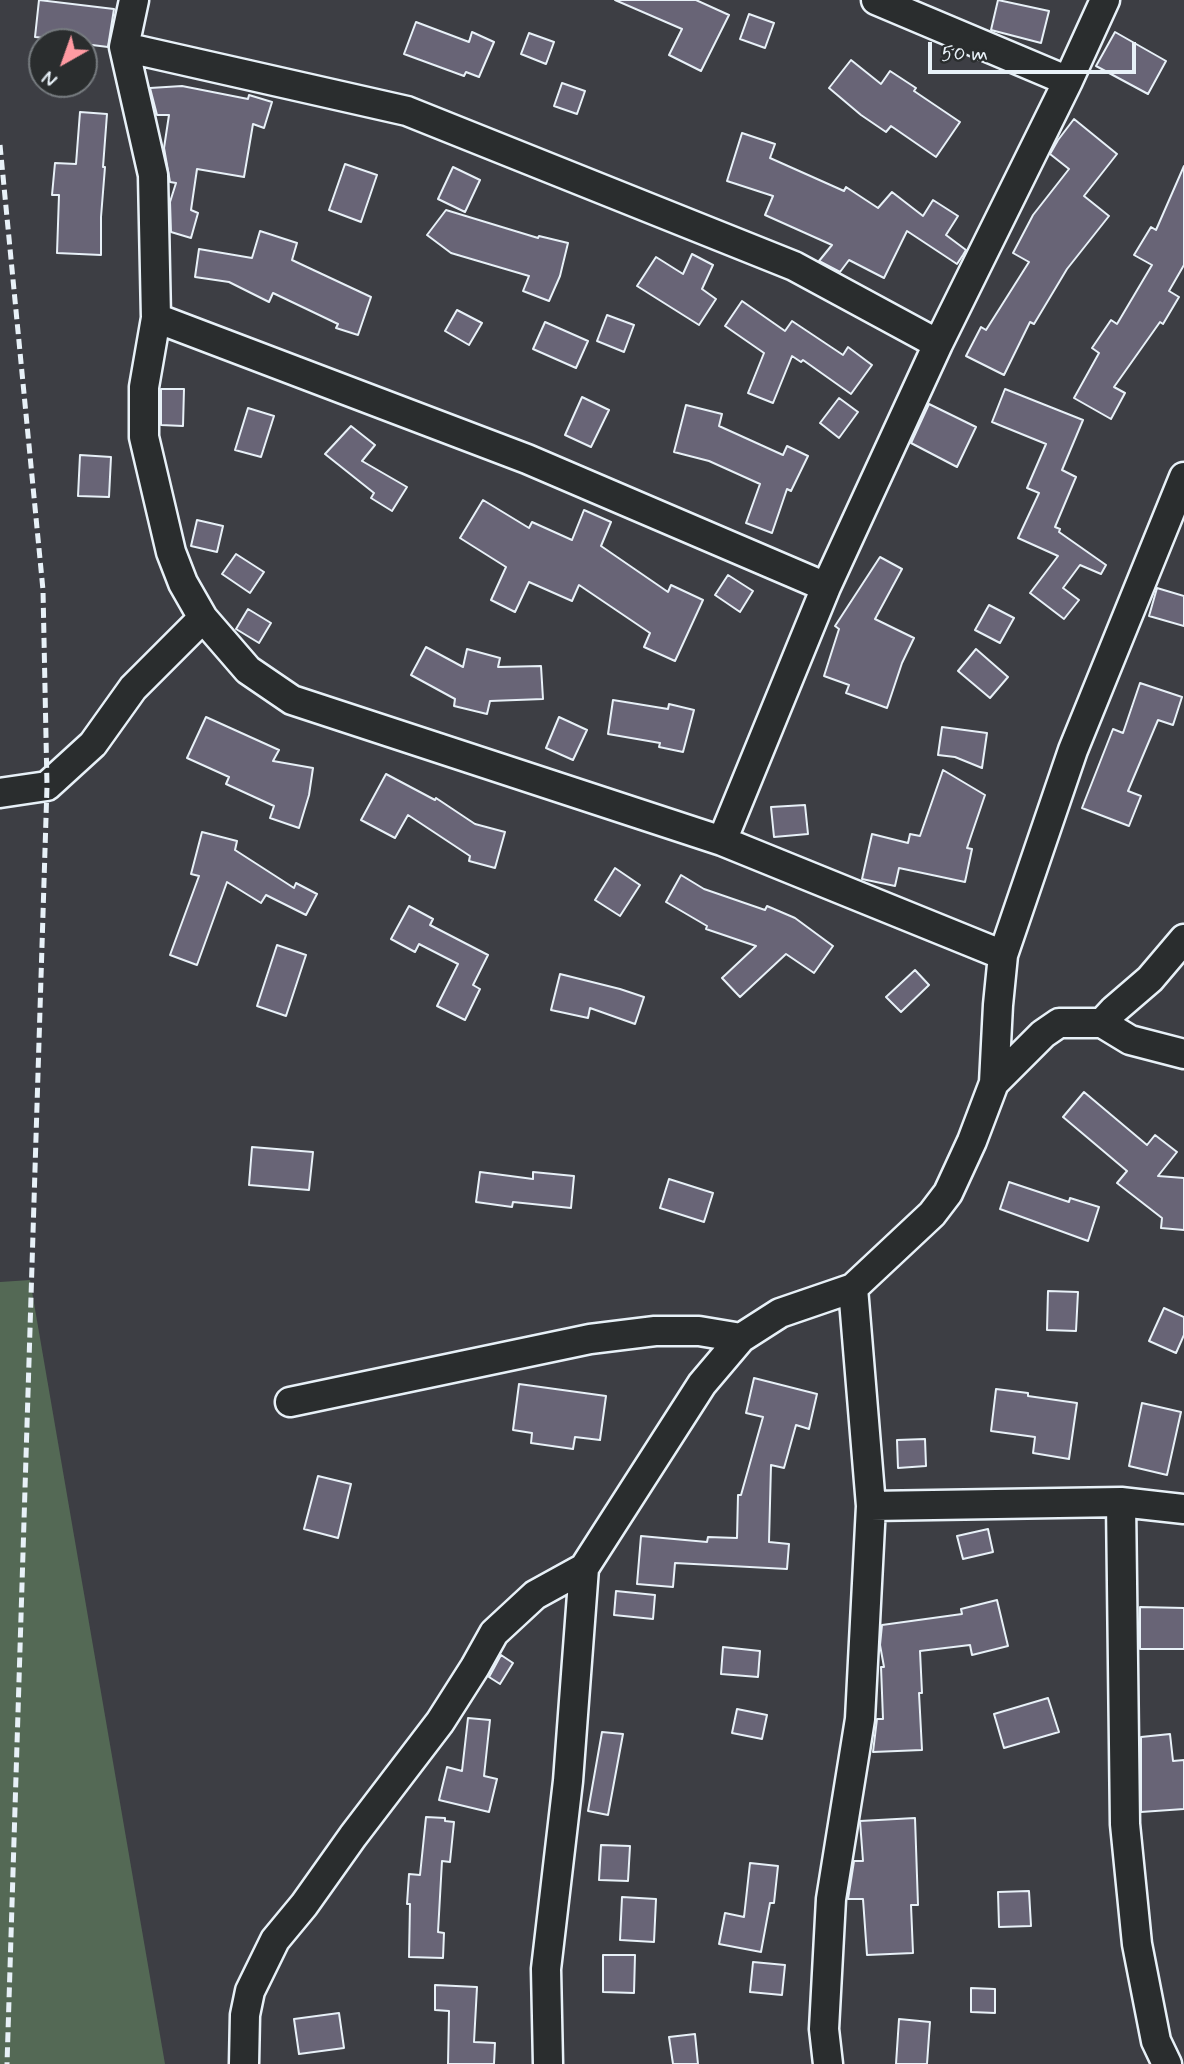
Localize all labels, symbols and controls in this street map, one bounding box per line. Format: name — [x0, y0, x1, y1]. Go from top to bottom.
north arrow — [28, 28, 98, 98]
scale bar — [932, 28, 1140, 72]
text: 50 m — [941, 40, 988, 68]
text: N — [38, 64, 63, 92]

